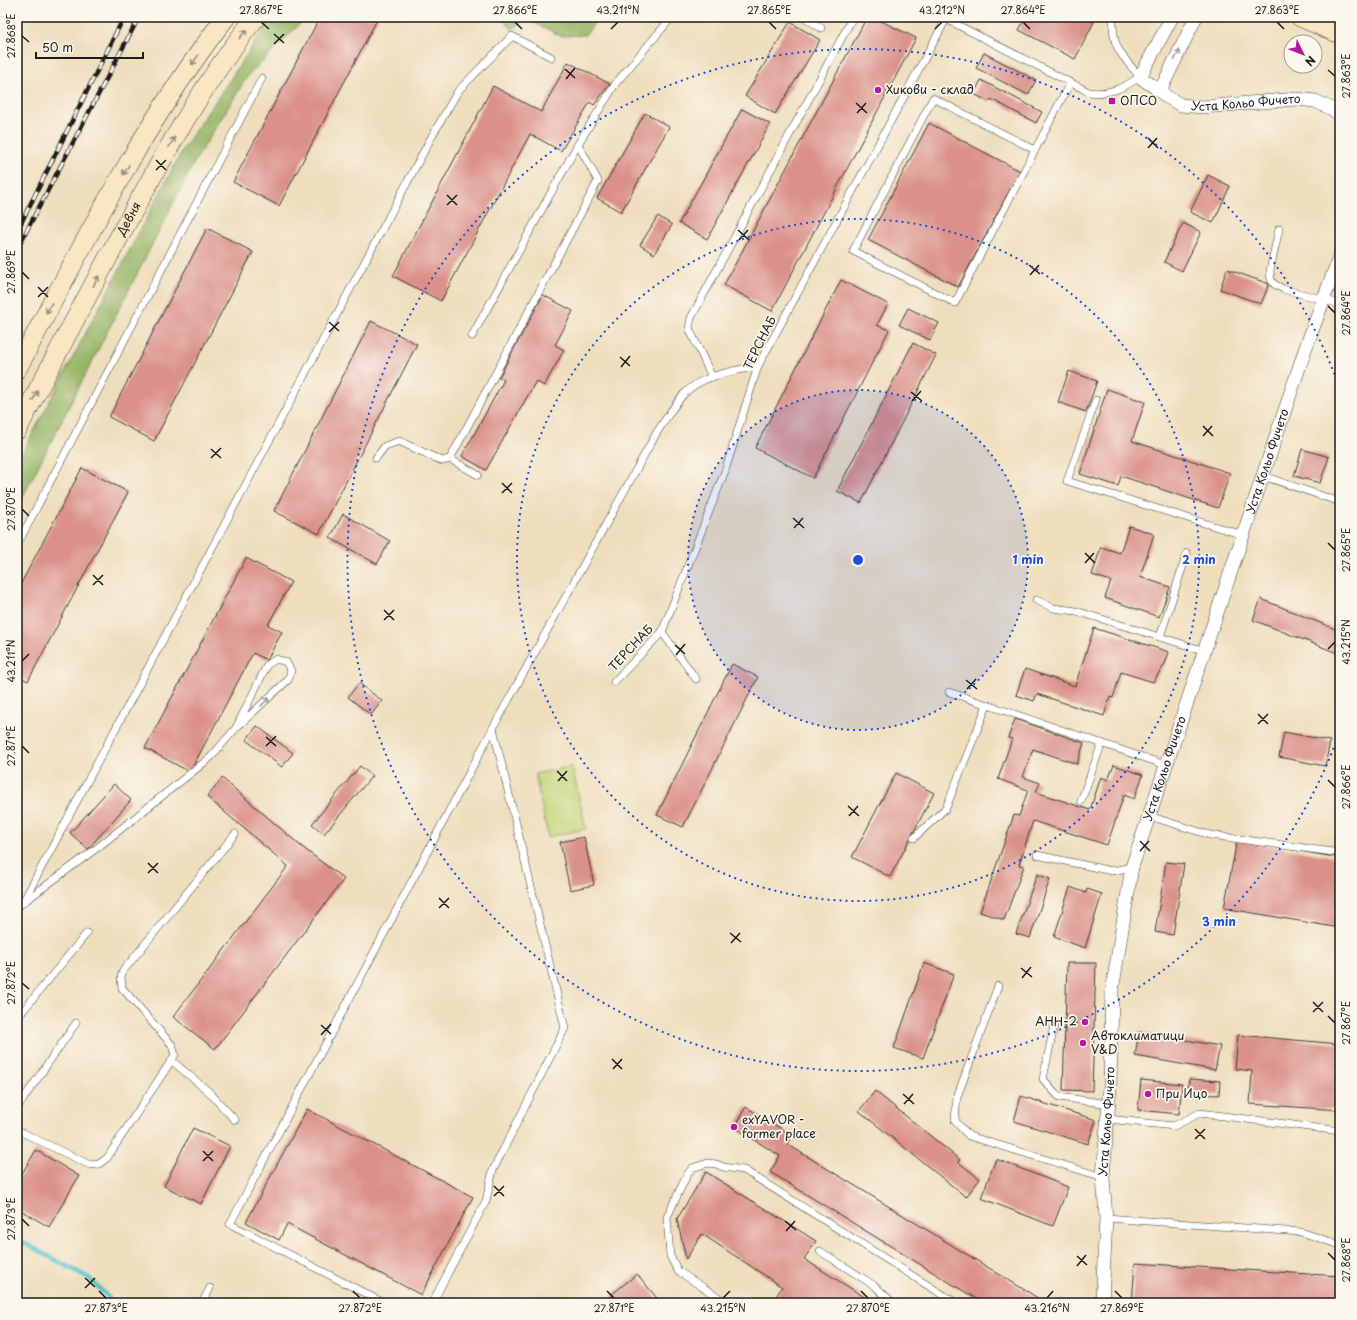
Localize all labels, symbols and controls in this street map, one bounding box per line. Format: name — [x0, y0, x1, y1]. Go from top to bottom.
text: 27.867°E — [239, 2, 283, 17]
text: 27.866°E — [493, 2, 537, 17]
text: 43.211°N — [596, 2, 640, 17]
text: 27.865°E — [747, 2, 791, 17]
text: 43.212°N — [919, 2, 965, 17]
text: 27.864°E — [1000, 2, 1046, 17]
text: 27.863°E — [1255, 2, 1299, 17]
text: 27.868°E — [3, 13, 18, 59]
one-way arrow — [239, 28, 247, 39]
scale bar — [36, 34, 143, 60]
north arrow — [1283, 34, 1323, 74]
text: 50 m — [42, 38, 73, 56]
one-way arrow — [1174, 50, 1181, 62]
text: N — [1301, 52, 1320, 70]
one-way arrow — [191, 54, 199, 65]
text: 27.863°E — [1338, 54, 1353, 98]
place label: Хикови - склад — [886, 80, 974, 98]
marker: Хикови - склад — [873, 85, 883, 95]
street label: Уста Кольо Фичето — [1191, 89, 1302, 115]
place label: ОПСО — [1120, 91, 1157, 109]
marker: ОПСО — [1107, 96, 1117, 106]
one-way arrow — [168, 136, 176, 148]
one-way arrow — [122, 164, 130, 176]
street label: Девня — [111, 198, 145, 240]
text: 27.869°E — [3, 250, 18, 294]
one-way arrow — [93, 275, 100, 287]
text: 27.864°E — [1338, 290, 1353, 336]
one-way arrow — [45, 302, 53, 314]
street label: ТЕРСНАБ — [738, 312, 780, 373]
one-way arrow — [32, 390, 39, 402]
street label: Уста Кольо Фичето — [1241, 406, 1293, 516]
text: 27.870°E — [3, 487, 18, 531]
text: 27.865°E — [1338, 528, 1353, 572]
text: 1 min — [1012, 550, 1044, 568]
text: 2 min — [1182, 550, 1216, 568]
centre of rings — [851, 553, 865, 567]
text: 43.215°N — [1338, 619, 1353, 665]
street label: ТЕРСНАБ — [604, 620, 657, 675]
text: 43.211°N — [3, 639, 18, 683]
one-way arrow — [260, 697, 270, 707]
street label: Уста Кольо Фичето — [1138, 713, 1190, 823]
text: 27.871°E — [3, 725, 18, 767]
text: 27.866°E — [1338, 765, 1353, 809]
text: 3 min — [1202, 912, 1236, 930]
text: 27.872°E — [3, 961, 18, 1005]
text: 27.867°E — [1338, 1001, 1353, 1045]
place label: АНН-2 — [1035, 1012, 1077, 1030]
marker: АНН-2 — [1080, 1017, 1090, 1027]
place label: Автоклиматици V&D — [1091, 1026, 1185, 1058]
marker: Автоклиматици V&D — [1078, 1038, 1088, 1048]
street label: Уста Кольо Фичето — [1093, 1066, 1118, 1177]
place label: При Ицо — [1156, 1084, 1208, 1102]
marker: При Ицо — [1143, 1089, 1153, 1099]
place label: exYAVOR - former place — [742, 1110, 816, 1142]
marker: exYAVOR - former place — [729, 1122, 739, 1132]
text: 27.873°E — [3, 1197, 18, 1241]
text: 27.868°E — [1338, 1237, 1353, 1283]
text: 27.873°E — [84, 1300, 128, 1315]
text: 27.872°E — [338, 1300, 382, 1315]
text: 27.871°E — [593, 1300, 635, 1315]
text: 43.215°N — [700, 1300, 746, 1315]
text: 27.870°E — [846, 1300, 890, 1315]
text: 43.216°N — [1024, 1300, 1070, 1315]
text: 27.869°E — [1100, 1300, 1144, 1315]

